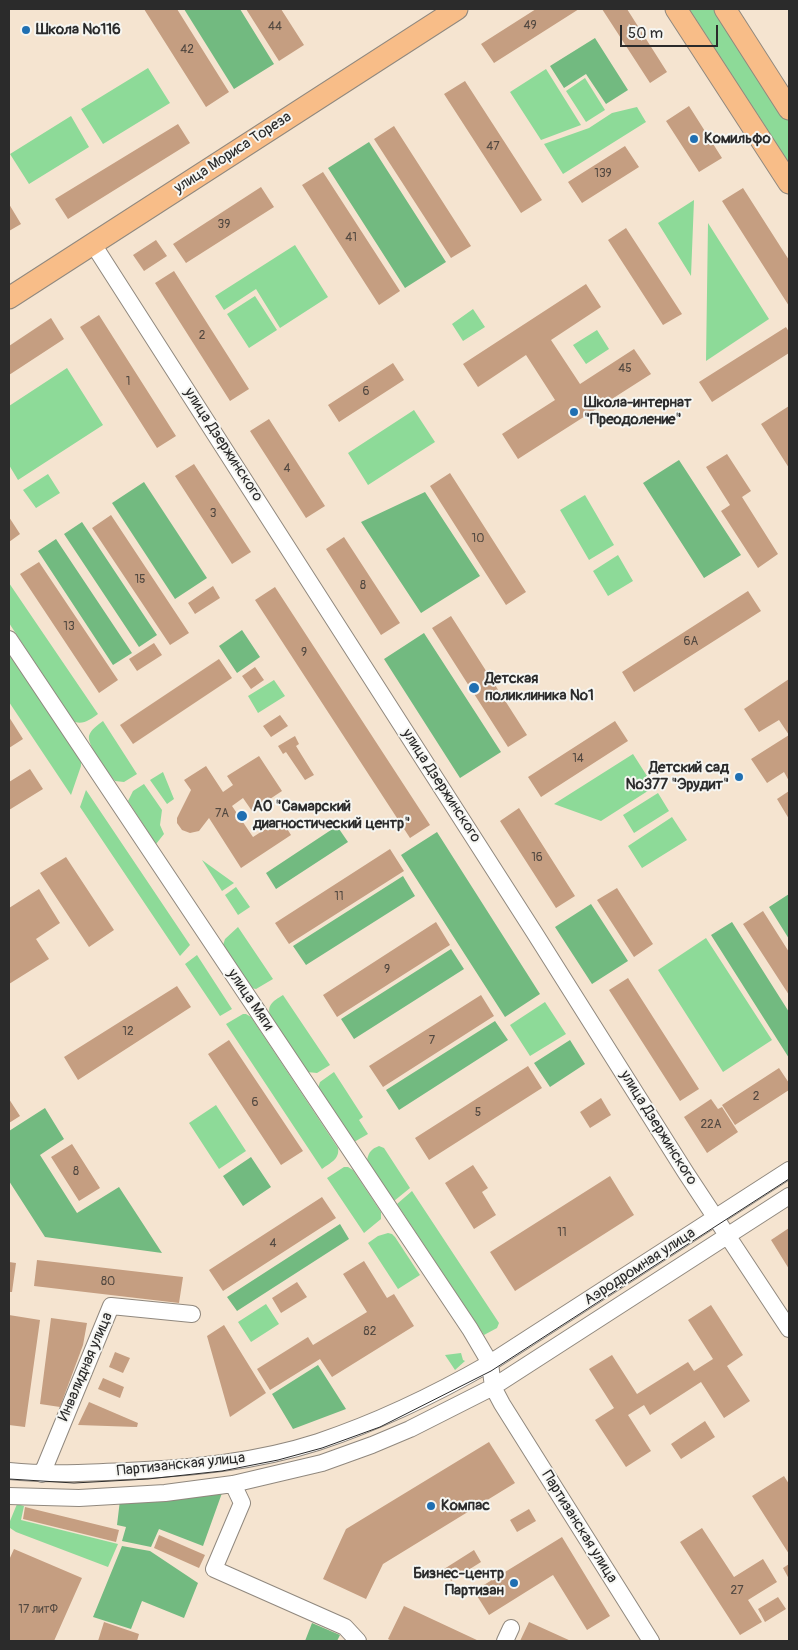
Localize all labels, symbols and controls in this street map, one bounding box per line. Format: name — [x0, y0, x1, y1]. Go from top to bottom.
scale bar — [623, 15, 720, 47]
house number: 49 — [523, 19, 537, 33]
house number: 44 — [268, 20, 282, 34]
place label: Школа №116 — [36, 21, 121, 39]
marker: Школа №116 — [20, 24, 32, 36]
text: 50 m — [628, 24, 663, 43]
house number: 42 — [180, 43, 194, 57]
street label: улица Мориса Тореза — [171, 108, 295, 198]
place label: Комильфо — [704, 130, 771, 148]
marker: Комильфо — [688, 133, 700, 145]
house number: 47 — [486, 140, 500, 154]
house number: 139 — [594, 167, 612, 181]
house number: 39 — [218, 218, 230, 232]
house number: 41 — [345, 231, 357, 245]
house number: 2 — [199, 329, 205, 343]
house number: 45 — [618, 362, 632, 376]
house number: 1 — [126, 375, 130, 389]
street label: улица Дзержинского — [180, 385, 266, 505]
house number: 6 — [363, 385, 369, 399]
place label: Школа-интернат "Преодоление" — [584, 394, 691, 429]
marker: Школа-интернат "Преодоление" — [568, 406, 580, 418]
house number: 4 — [284, 462, 290, 476]
house number: 3 — [210, 507, 216, 521]
house number: 10 — [472, 532, 484, 546]
house number: 15 — [134, 573, 146, 587]
house number: 8 — [360, 579, 366, 593]
house number: 13 — [63, 620, 75, 634]
house number: 6А — [684, 635, 698, 649]
house number: 9 — [301, 646, 307, 660]
place label: Детская поликлиника №1 — [485, 670, 594, 705]
marker: Детская поликлиника №1 — [467, 681, 481, 695]
street label: улица Дзержинского — [398, 726, 484, 846]
house number: 14 — [572, 752, 584, 766]
place label: Детский сад №377 "Эрудит" — [625, 759, 729, 794]
marker: Детский сад №377 "Эрудит" — [733, 771, 745, 783]
place label: АО "Самарский диагностический центр" — [253, 798, 410, 833]
house number: 7А — [215, 807, 229, 821]
marker: АО "Самарский диагностический центр" — [235, 809, 249, 823]
house number: 16 — [531, 851, 543, 865]
house number: 11 — [334, 890, 344, 904]
house number: 9 — [384, 963, 390, 977]
street label: улица Мяги — [223, 966, 277, 1034]
house number: 12 — [122, 1025, 134, 1039]
house number: 7 — [429, 1034, 435, 1048]
street label: улица Дзержинского — [615, 1067, 701, 1189]
house number: 2 — [753, 1090, 759, 1104]
house number: 6 — [252, 1096, 258, 1110]
house number: 5 — [475, 1106, 481, 1120]
house number: 22А — [700, 1118, 722, 1132]
house number: 8 — [73, 1165, 79, 1179]
street label: Аэродромная улица — [581, 1224, 699, 1310]
house number: 11 — [557, 1226, 567, 1240]
house number: 4 — [270, 1237, 276, 1251]
house number: 80 — [101, 1275, 115, 1289]
street label: Инвалидная улица — [55, 1310, 117, 1424]
house number: 82 — [364, 1325, 376, 1339]
street label: Партизанская улица — [116, 1449, 246, 1481]
street label: Партизанская улица — [537, 1468, 621, 1586]
place label: Компас — [441, 1497, 490, 1515]
marker: Компас — [425, 1500, 437, 1512]
place label: Бизнес-центр Партизан — [413, 1565, 504, 1600]
marker: Бизнес-центр Партизан — [508, 1577, 520, 1589]
house number: 27 — [730, 1584, 744, 1598]
house number: 17 литФ — [18, 1603, 58, 1617]

